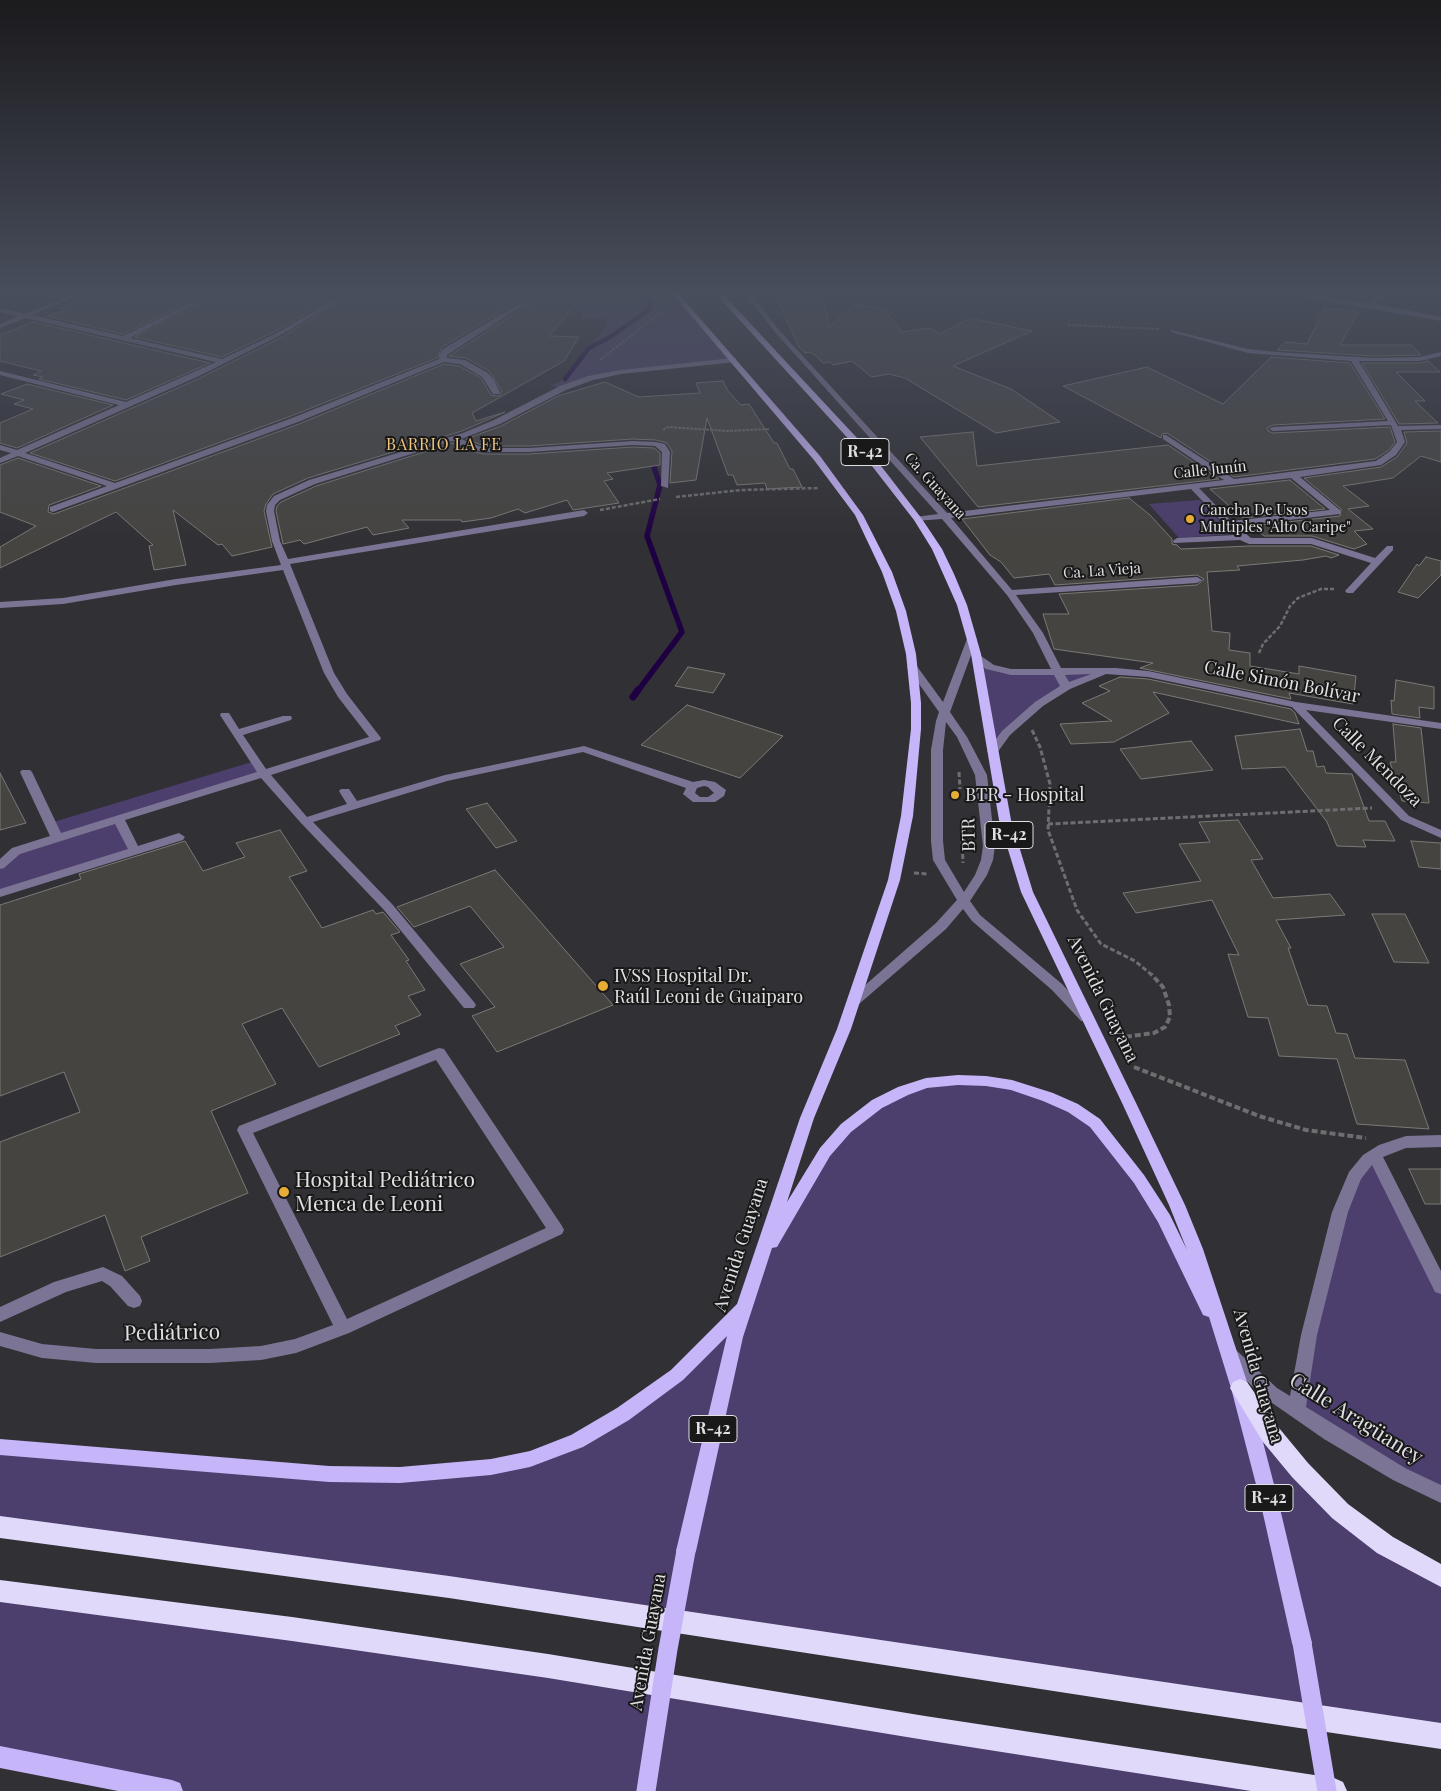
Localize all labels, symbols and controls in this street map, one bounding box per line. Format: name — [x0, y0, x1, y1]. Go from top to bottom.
district label: BARRIO LA FE — [385, 435, 503, 455]
road number: R-42 — [841, 438, 889, 466]
street label: Ca. Guayana — [900, 449, 970, 523]
street label: Calle Junín — [1173, 457, 1247, 483]
place label: Cancha De Usos Multiples "Alto Caripe" — [1200, 501, 1351, 536]
marker: Cancha De Usos Multiples "Alto Caripe" — [1184, 513, 1196, 525]
street label: Ca. La Vieja — [1063, 559, 1141, 583]
street label: Calle Simón Bolívar — [1202, 656, 1362, 708]
street label: Calle Mendoza — [1328, 713, 1426, 811]
place label: BTR - Hospital — [965, 784, 1084, 806]
marker: BTR - Hospital — [949, 789, 961, 801]
street label: BTR — [958, 818, 980, 852]
road number: R-42 — [985, 822, 1033, 848]
street label: Avenida Guayana — [1063, 932, 1143, 1066]
place label: IVSS Hospital Dr. Raúl Leoni de Guaiparo — [614, 965, 803, 1008]
marker: IVSS Hospital Dr. Raúl Leoni de Guaiparo — [596, 979, 610, 993]
place label: Hospital Pediátrico Menca de Leoni — [295, 1167, 475, 1217]
street label: Avenida Guayana — [709, 1176, 773, 1314]
marker: Hospital Pediátrico Menca de Leoni — [277, 1185, 291, 1199]
street label: Avenida Guayana — [1229, 1306, 1287, 1446]
street label: Pediátrico — [124, 1320, 220, 1346]
street label: Calle Aragüaney — [1284, 1368, 1428, 1470]
road number: R-42 — [689, 1416, 737, 1442]
road number: R-42 — [1245, 1485, 1293, 1512]
street label: Avenida Guayana — [625, 1572, 671, 1712]

